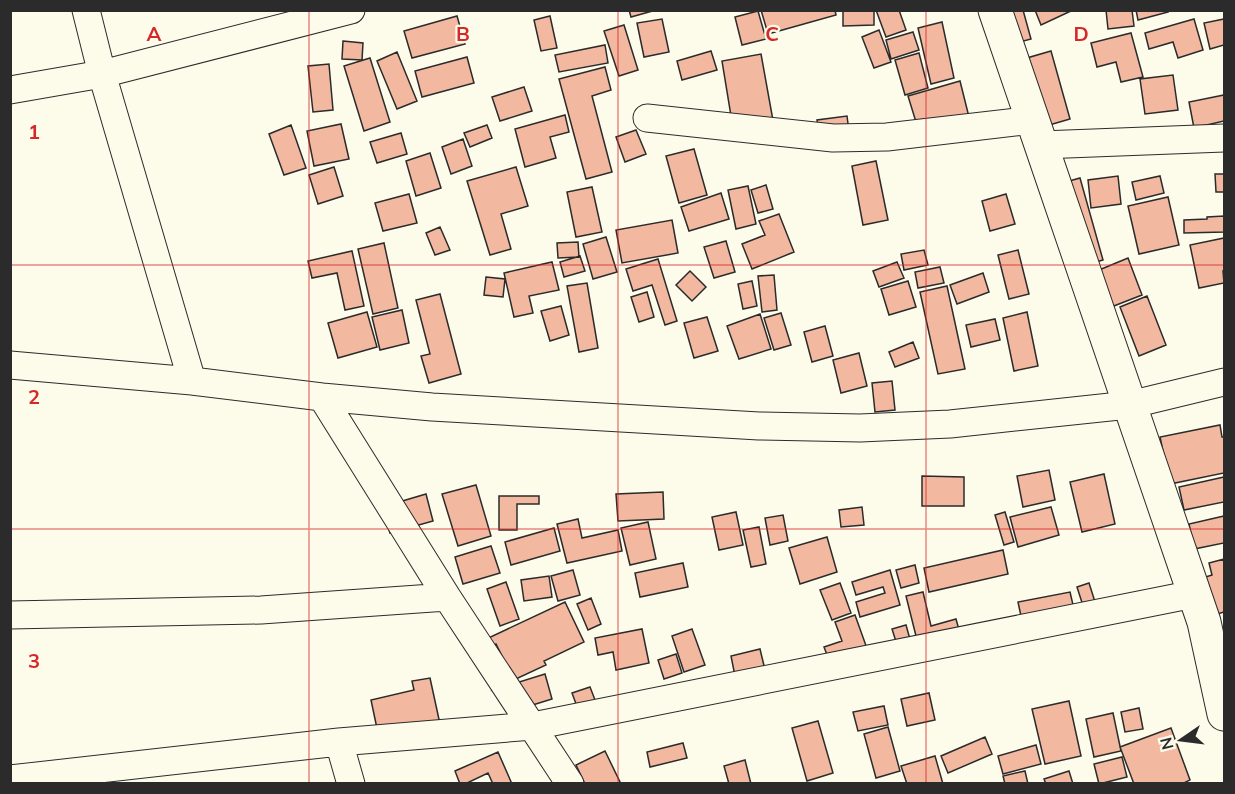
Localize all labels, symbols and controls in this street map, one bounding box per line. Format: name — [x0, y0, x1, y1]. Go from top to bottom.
text: A — [147, 21, 162, 46]
text: B — [456, 21, 470, 46]
text: C — [765, 21, 779, 46]
text: D — [1073, 21, 1089, 46]
text: 1 — [28, 119, 40, 144]
text: 2 — [28, 384, 40, 409]
text: 3 — [28, 648, 40, 673]
north arrow — [1151, 710, 1211, 770]
text: N — [1155, 735, 1178, 752]

